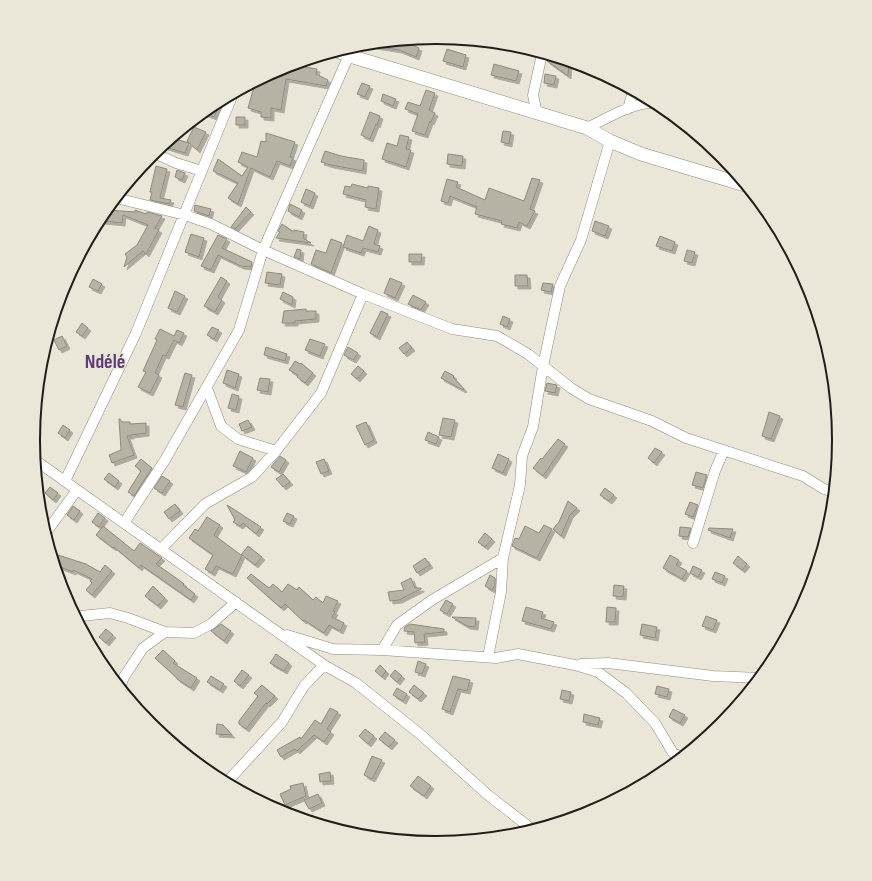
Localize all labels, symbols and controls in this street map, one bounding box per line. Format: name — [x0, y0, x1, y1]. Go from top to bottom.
district label: Ndélé — [85, 350, 125, 374]

